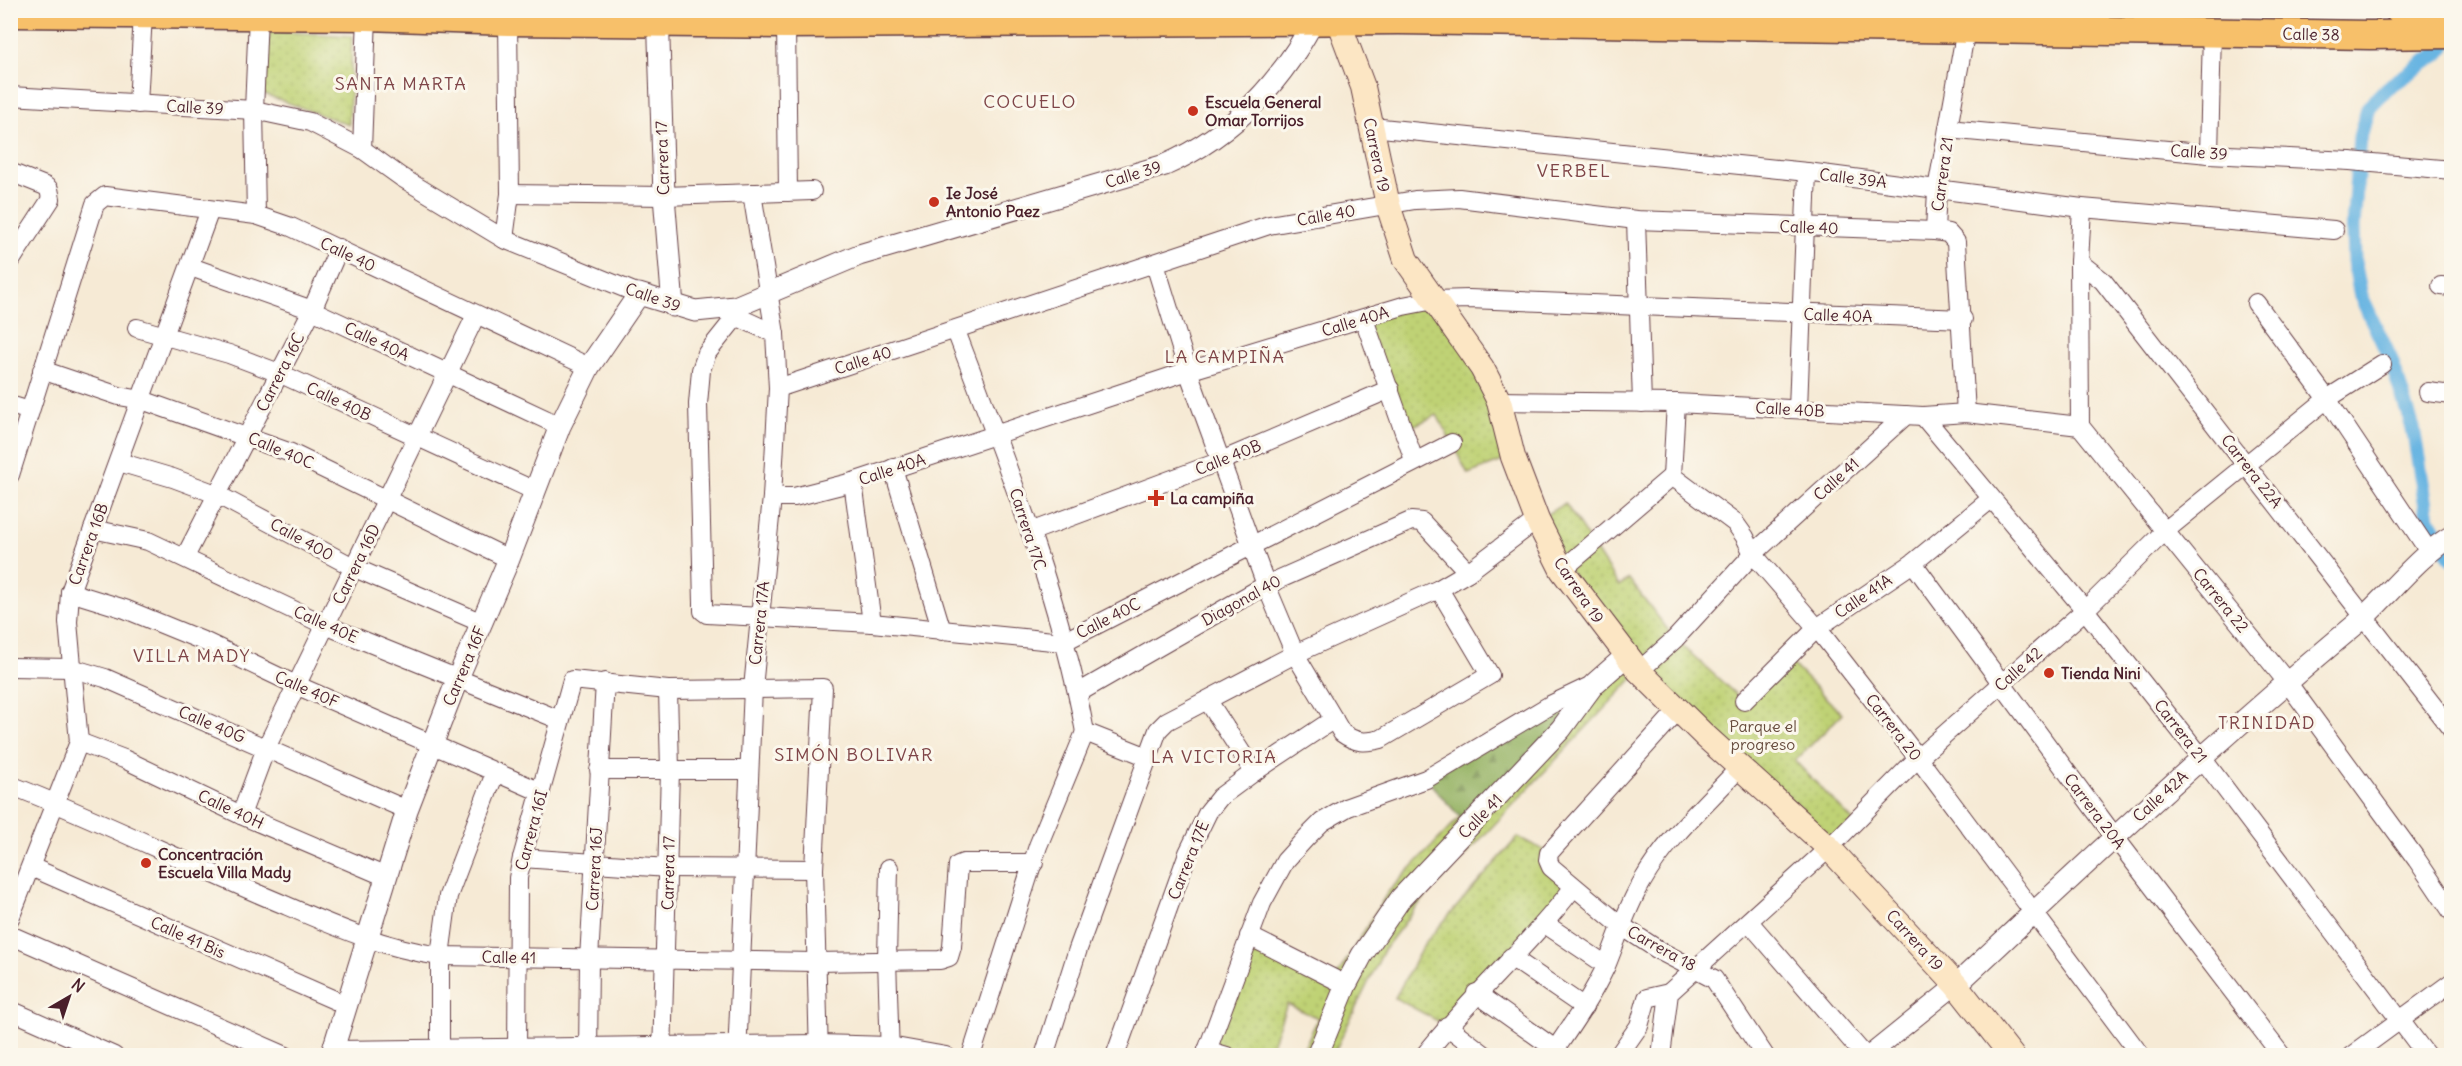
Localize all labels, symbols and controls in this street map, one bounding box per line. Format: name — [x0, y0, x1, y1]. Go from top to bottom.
street label: Calle 38 — [2282, 24, 2340, 44]
district label: SANTA MARTA — [335, 72, 467, 95]
district label: COCUELO — [983, 90, 1077, 113]
place label: Escuela General Omar Torrijos — [1205, 92, 1321, 130]
street label: Calle 39 — [166, 96, 224, 118]
marker: Escuela General Omar Torrijos — [1186, 104, 1200, 118]
street label: Carrera 19 — [1359, 116, 1395, 194]
street label: Carrera 17 — [651, 120, 673, 195]
street label: Carrera 21 — [1927, 135, 1957, 213]
street label: Calle 39 — [2170, 140, 2228, 164]
street label: Calle 39 — [1103, 156, 1163, 192]
district label: VERBEL — [1537, 159, 1611, 182]
street label: Calle 39A — [1818, 164, 1888, 192]
place label: Ie José Antonio Paez — [946, 183, 1040, 221]
marker: Ie José Antonio Paez — [927, 195, 941, 209]
street label: Calle 40 — [1295, 200, 1357, 230]
street label: Calle 40 — [1779, 216, 1839, 238]
street label: Calle 40 — [317, 232, 379, 276]
street label: Calle 39 — [623, 278, 683, 316]
street label: Calle 40A — [1319, 301, 1391, 341]
street label: Calle 40A — [1803, 304, 1873, 326]
street label: Calle 40A — [341, 317, 413, 365]
street label: Carrera 16C — [252, 329, 308, 415]
street label: Calle 40 — [832, 341, 894, 379]
district label: LA CAMPIÑA — [1164, 345, 1286, 368]
street label: Calle 40B — [303, 377, 375, 425]
street label: Calle 40B — [1755, 397, 1825, 421]
street label: Calle 40C — [245, 427, 317, 473]
street label: Carrera 22A — [2217, 430, 2287, 512]
street label: Calle 40B — [1192, 435, 1264, 479]
street label: Calle 40A — [856, 449, 928, 489]
street label: Calle 41 — [1809, 453, 1863, 505]
street label: Carrera 17C — [1005, 486, 1051, 572]
place label: La campiña — [1170, 488, 1254, 509]
marker: La campiña — [1147, 489, 1165, 507]
street label: Carrera 16B — [64, 500, 112, 588]
street label: Calle 400 — [267, 513, 337, 565]
street label: Carrera 16D — [328, 521, 384, 607]
street label: Carrera 19 — [1550, 553, 1608, 627]
street label: Carrera 22 — [2189, 564, 2253, 637]
street label: Diagonal 40 — [1198, 570, 1284, 630]
street label: Calle 41A — [1831, 570, 1895, 622]
street label: Carrera 17A — [745, 580, 773, 666]
street label: Calle 40C — [1073, 593, 1143, 643]
street label: Calle 40E — [291, 601, 361, 647]
street label: Carrera 16F — [438, 623, 490, 709]
street label: Calle 42 — [1990, 642, 2046, 696]
district label: VILLA MADY — [133, 644, 251, 667]
place label: Tienda Nini — [2061, 663, 2141, 683]
street label: Calle 40F — [272, 666, 342, 712]
marker: Tienda Nini — [2042, 666, 2056, 680]
street label: Carrera 20 — [1862, 690, 1926, 764]
street label: Carrera 21 — [2150, 695, 2212, 767]
street label: Calle 40G — [176, 701, 248, 747]
district label: TRINIDAD — [2218, 711, 2316, 734]
park label: Parque el progreso — [1729, 716, 1797, 754]
district label: SIMÓN BOLIVAR — [774, 743, 934, 766]
district label: LA VICTORIA — [1151, 745, 1277, 768]
street label: Calle 42A — [2128, 766, 2192, 826]
street label: Carrera 20A — [2060, 769, 2130, 853]
street label: Calle 40H — [195, 785, 267, 833]
street label: Carrera 16I — [511, 788, 551, 872]
street label: Calle 41 — [1454, 789, 1506, 843]
street label: Carrera 17E — [1163, 817, 1213, 903]
street label: Carrera 16J — [582, 827, 606, 911]
street label: Carrera 17 — [657, 836, 679, 910]
place label: Concentración Escuela Villa Mady — [158, 844, 291, 883]
marker: Concentración Escuela Villa Mady — [139, 856, 153, 870]
street label: Carrera 19 — [1882, 905, 1948, 975]
street label: Calle 41 Bis — [148, 912, 228, 962]
street label: Carrera 18 — [1624, 921, 1700, 975]
street label: Calle 41 — [482, 947, 536, 967]
north arrow — [39, 967, 99, 1027]
text: N — [68, 974, 89, 997]

